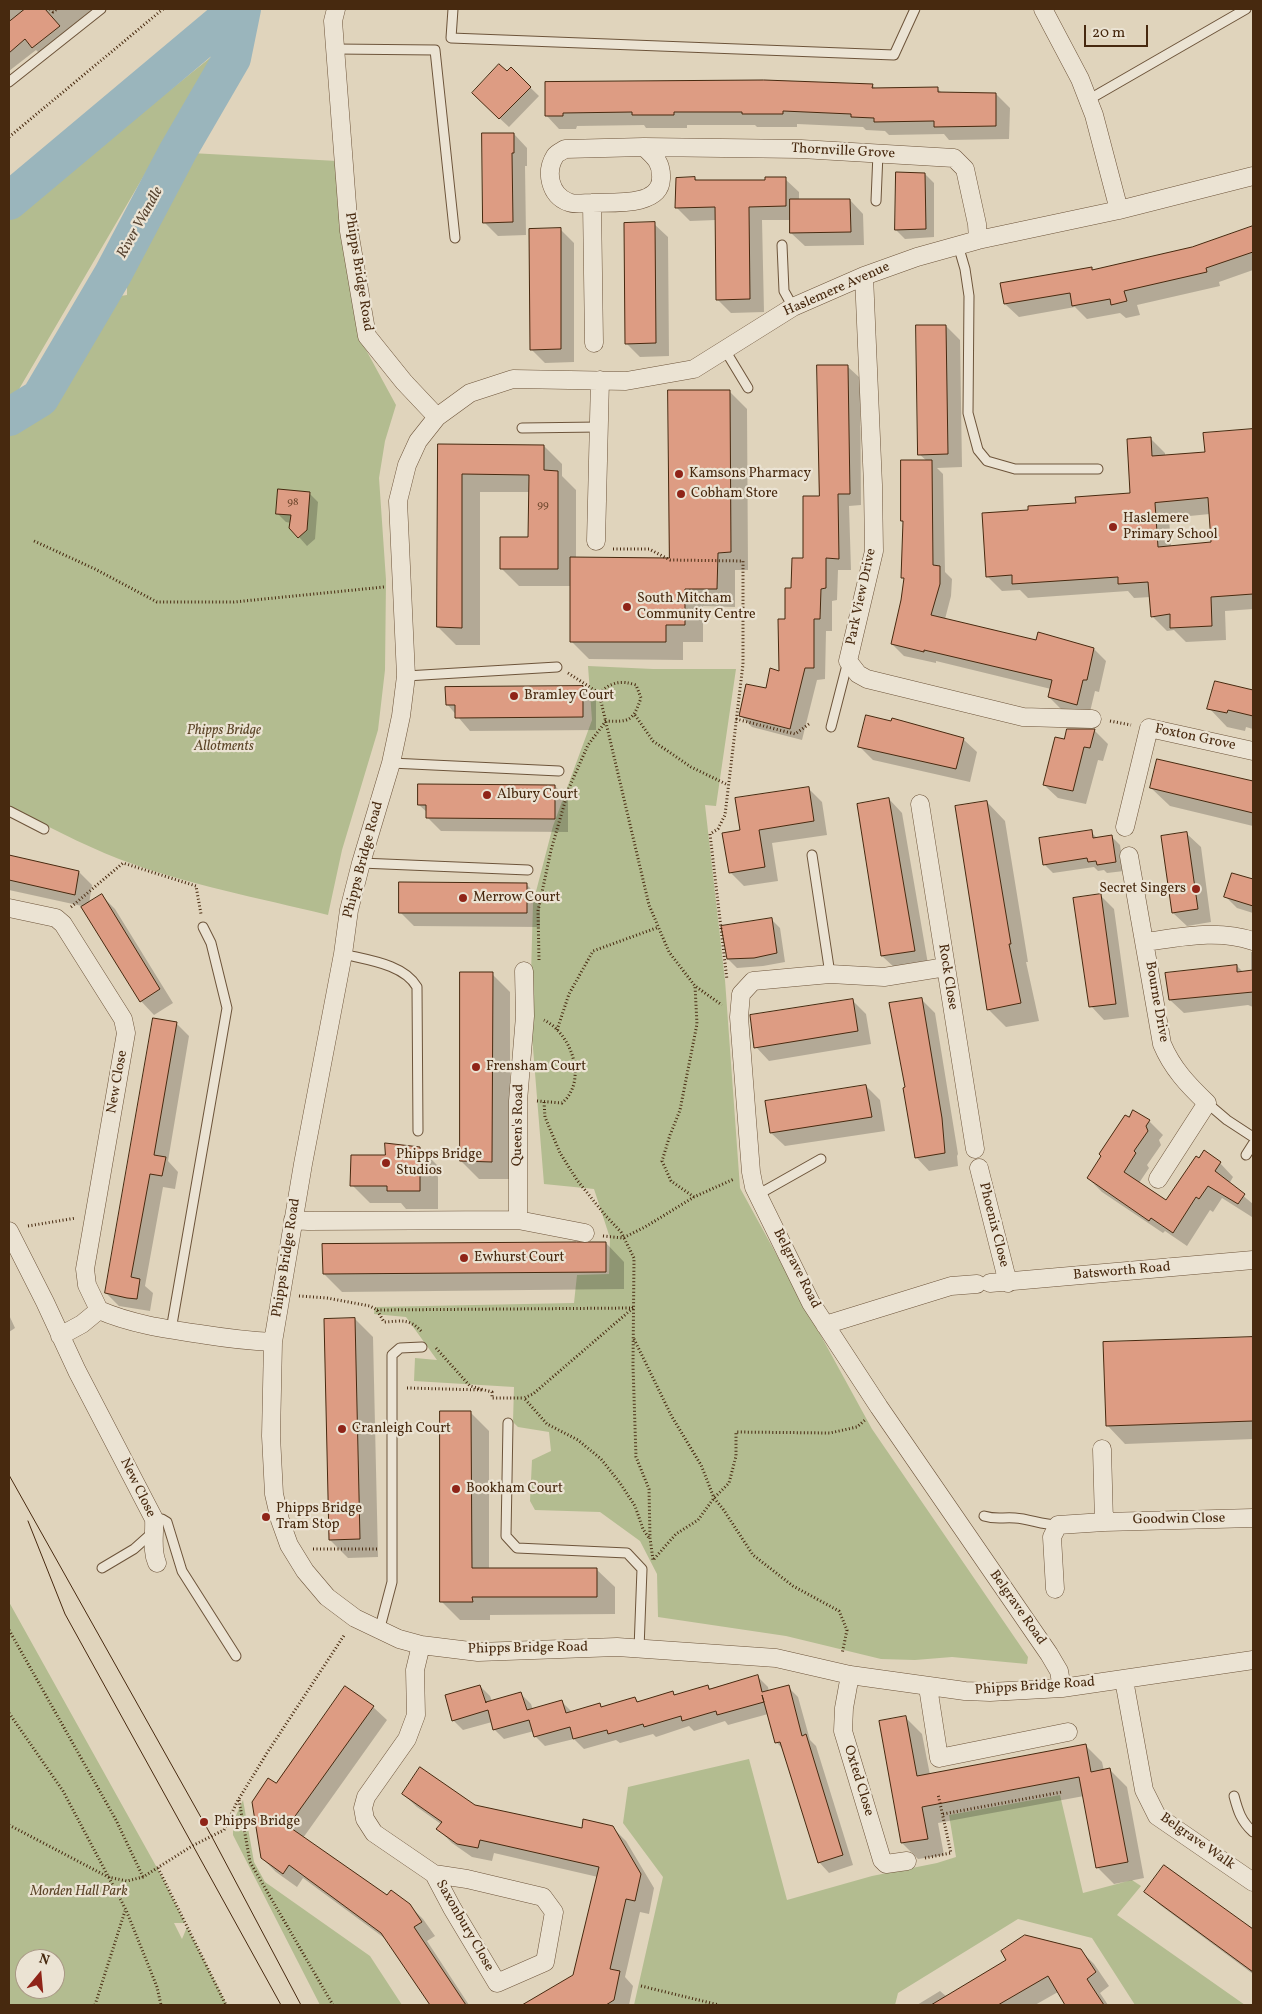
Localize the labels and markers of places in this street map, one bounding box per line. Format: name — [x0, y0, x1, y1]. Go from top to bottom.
place label: Kamsons Pharmacy — [689, 466, 811, 482]
marker: Kamsons Pharmacy — [673, 468, 685, 480]
place label: Cobham Store — [691, 486, 778, 502]
marker: Cobham Store — [675, 488, 687, 500]
place label: Haslemere Primary School — [1123, 511, 1218, 544]
marker: Haslemere Primary School — [1107, 521, 1119, 533]
place label: South Mitcham Community Centre — [637, 591, 756, 624]
marker: South Mitcham Community Centre — [621, 601, 633, 613]
place label: Bramley Court — [524, 688, 614, 704]
marker: Bramley Court — [508, 690, 520, 702]
place label: Albury Court — [497, 787, 578, 803]
marker: Albury Court — [481, 789, 493, 801]
place label: Secret Singers — [1099, 881, 1186, 897]
marker: Secret Singers — [1190, 883, 1202, 895]
place label: Merrow Court — [473, 890, 560, 906]
marker: Merrow Court — [457, 892, 469, 904]
place label: Frensham Court — [486, 1059, 586, 1075]
marker: Frensham Court — [470, 1061, 482, 1073]
place label: Phipps Bridge Studios — [396, 1147, 482, 1180]
marker: Phipps Bridge Studios — [380, 1157, 392, 1169]
place label: Ewhurst Court — [474, 1250, 564, 1266]
marker: Ewhurst Court — [458, 1252, 470, 1264]
place label: Cranleigh Court — [352, 1421, 451, 1437]
marker: Cranleigh Court — [336, 1423, 348, 1435]
place label: Bookham Court — [466, 1481, 563, 1497]
marker: Bookham Court — [450, 1483, 462, 1495]
place label: Phipps Bridge Tram Stop — [276, 1501, 362, 1534]
marker: Phipps Bridge Tram Stop — [260, 1511, 272, 1523]
place label: Phipps Bridge — [214, 1814, 300, 1830]
marker: Phipps Bridge — [198, 1816, 210, 1828]

